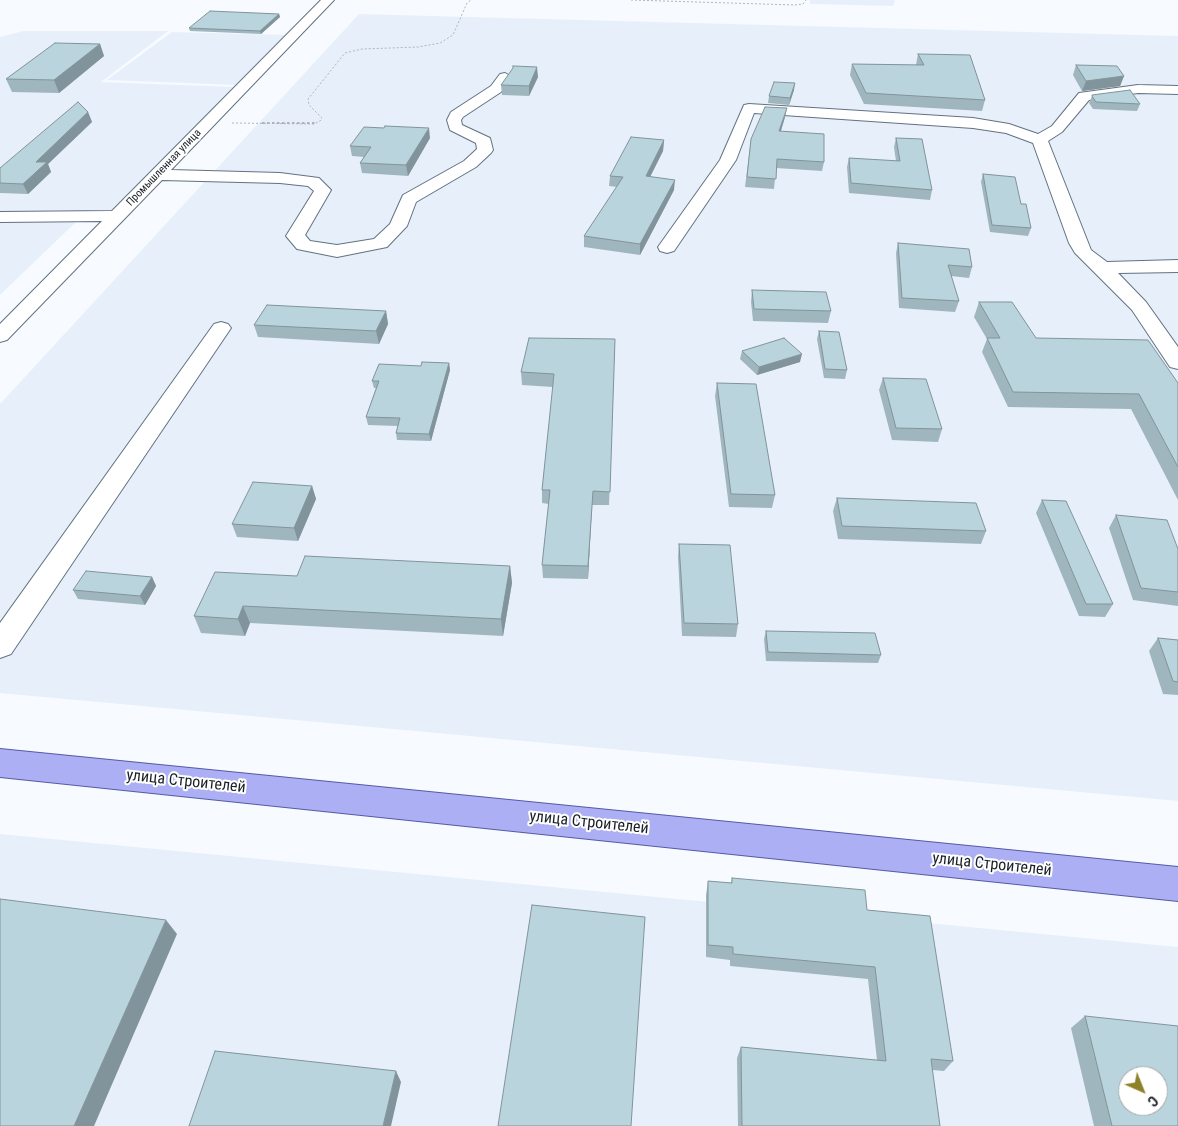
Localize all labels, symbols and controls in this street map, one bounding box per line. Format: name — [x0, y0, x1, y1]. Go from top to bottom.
street label: Промышленная улица — [124, 127, 204, 209]
street label: улица Строителей — [125, 766, 247, 798]
street label: улица Строителей — [528, 807, 650, 839]
street label: улица Строителей — [931, 849, 1053, 881]
north arrow — [1118, 1066, 1168, 1116]
text: С — [1144, 1093, 1161, 1110]

